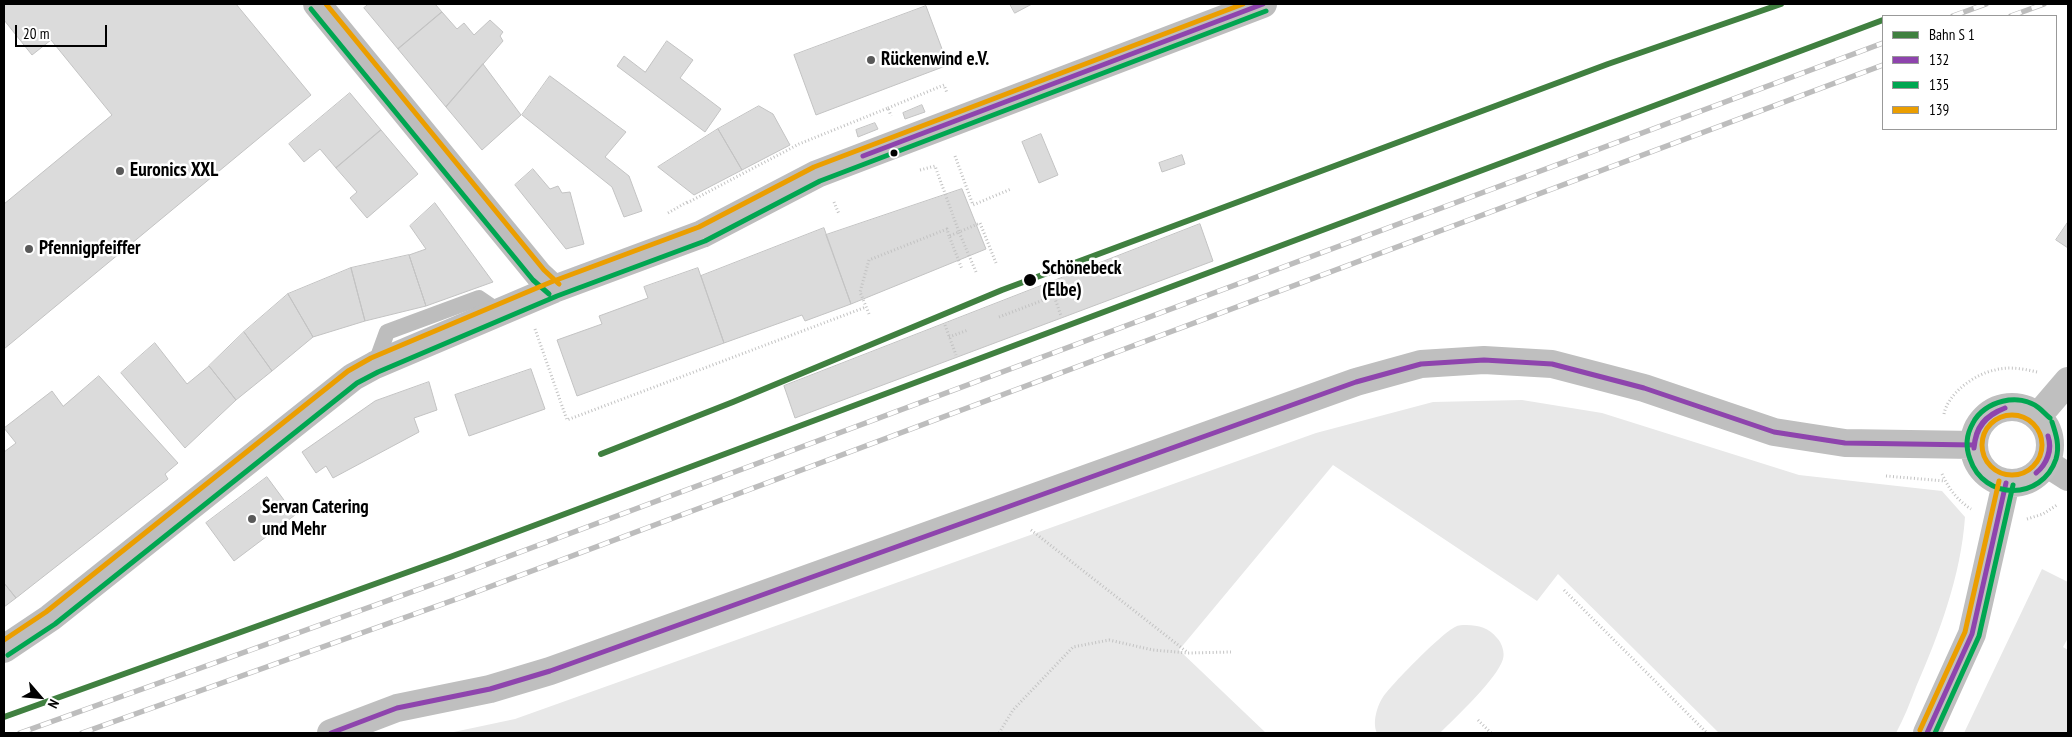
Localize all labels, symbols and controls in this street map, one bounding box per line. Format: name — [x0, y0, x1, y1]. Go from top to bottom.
scale bar — [18, 15, 110, 47]
legend — [1882, 15, 2057, 130]
text: 20 m — [23, 24, 49, 43]
text: Bahn S 1 — [1929, 25, 1975, 44]
place label: Rückenwind e.V. — [881, 49, 989, 71]
text: 132 — [1929, 50, 1949, 69]
marker: Rückenwind e.V. — [865, 54, 877, 66]
text: 135 — [1929, 75, 1949, 94]
text: 139 — [1929, 100, 1949, 119]
unlabelled marker — [889, 148, 899, 158]
place label: Euronics XXL — [130, 160, 218, 182]
marker: Euronics XXL — [114, 165, 126, 177]
place label: Pfennigpfeiffer — [39, 238, 141, 260]
marker: Pfennigpfeiffer — [23, 243, 35, 255]
place label: Schönebeck (Elbe) — [1042, 258, 1122, 302]
marker: Schönebeck (Elbe) — [1022, 272, 1038, 288]
place label: Servan Catering und Mehr — [262, 497, 369, 541]
marker: Servan Catering und Mehr — [246, 513, 258, 525]
north arrow — [15, 672, 65, 722]
text: N — [44, 696, 63, 711]

